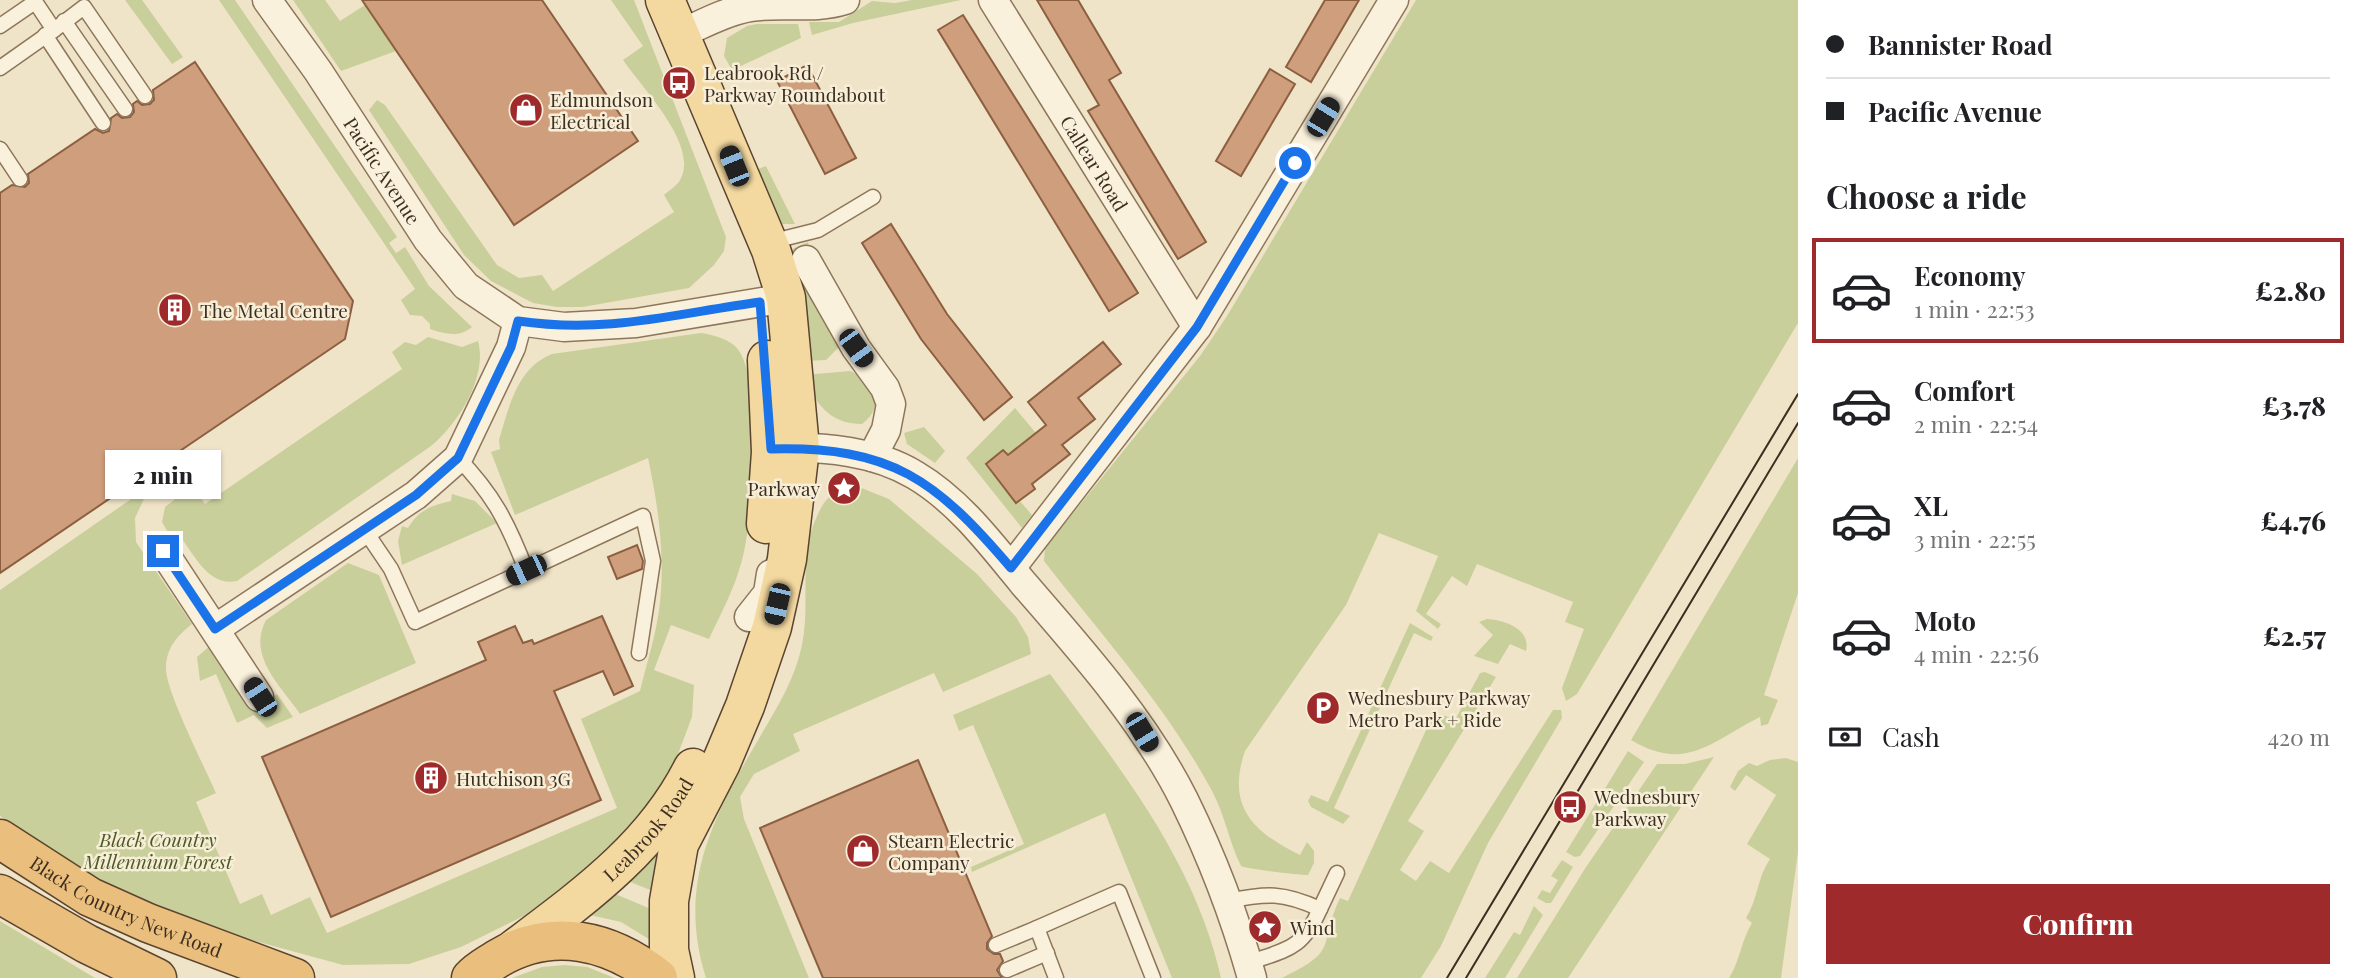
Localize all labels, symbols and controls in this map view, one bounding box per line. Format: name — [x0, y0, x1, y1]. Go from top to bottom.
text: Bannister Road — [1868, 27, 2052, 62]
place label: Leabrook Rd / Parkway Roundabout — [704, 59, 885, 107]
bus stop icon: Leabrook Rd / Parkway Roundabout — [660, 64, 698, 102]
place label: Edmundson Electrical — [550, 86, 654, 134]
shop icon: Edmundson Electrical — [507, 91, 545, 129]
car — [1304, 94, 1343, 140]
text: Pacific Avenue — [1868, 94, 2042, 129]
street label: Callear Road — [1055, 110, 1134, 216]
street label: Pacific Avenue — [338, 112, 427, 229]
car — [717, 143, 752, 189]
route start — [1279, 147, 1311, 179]
text: Choose a ride — [1826, 174, 2027, 217]
text: Economy — [1914, 258, 2025, 293]
icon: car — [1830, 259, 1893, 322]
text: £2.80 — [2255, 273, 2326, 308]
building icon: The Metal Centre — [156, 291, 194, 329]
text: 1 min · 22:53 — [1914, 293, 2035, 324]
place label: The Metal Centre — [200, 297, 348, 323]
car — [836, 325, 877, 371]
text: Comfort — [1914, 373, 2015, 408]
icon: car — [1830, 374, 1893, 437]
text: £3.78 — [2262, 388, 2326, 423]
text: 2 min · 22:54 — [1914, 408, 2038, 439]
callout: 2 min — [105, 449, 221, 498]
text: 2 min — [133, 459, 193, 490]
place icon: Parkway — [825, 469, 863, 507]
place label: Parkway — [748, 475, 820, 501]
text: XL — [1914, 488, 1948, 523]
icon: car — [1830, 489, 1893, 552]
text: £4.76 — [2261, 503, 2326, 538]
text: 3 min · 22:55 — [1914, 523, 2036, 554]
route end — [147, 535, 179, 567]
car — [503, 552, 550, 588]
car — [763, 581, 792, 627]
text: Moto — [1914, 603, 1976, 638]
icon: car — [1830, 604, 1893, 667]
text: £2.57 — [2263, 618, 2326, 653]
text: 4 min · 22:56 — [1914, 638, 2039, 669]
car — [240, 674, 281, 720]
place label: Wednesbury Parkway Metro Park + Ride — [1347, 684, 1531, 732]
parking icon: Wednesbury Parkway Metro Park + Ride — [1304, 689, 1342, 727]
car — [1123, 709, 1162, 755]
icon: cash — [1826, 718, 1864, 756]
text: Cash — [1882, 719, 1940, 754]
text: 420 m — [2268, 721, 2330, 752]
building icon: Hutchison 3G — [412, 759, 450, 797]
place label: Hutchison 3G — [456, 765, 571, 791]
street label: Leabrook Road — [597, 773, 698, 887]
place label: Wednesbury Parkway — [1593, 783, 1700, 831]
bus stop icon: Wednesbury Parkway — [1551, 788, 1589, 826]
park label: Black Country Millennium Forest — [83, 826, 234, 874]
place label: Stearn Electric Company — [888, 827, 1014, 875]
shop icon: Stearn Electric Company — [844, 832, 882, 870]
street label: Black Country New Road — [26, 849, 226, 963]
button: Confirm — [1826, 884, 2330, 964]
place icon: Wind — [1246, 908, 1284, 946]
place label: Wind — [1289, 914, 1335, 940]

